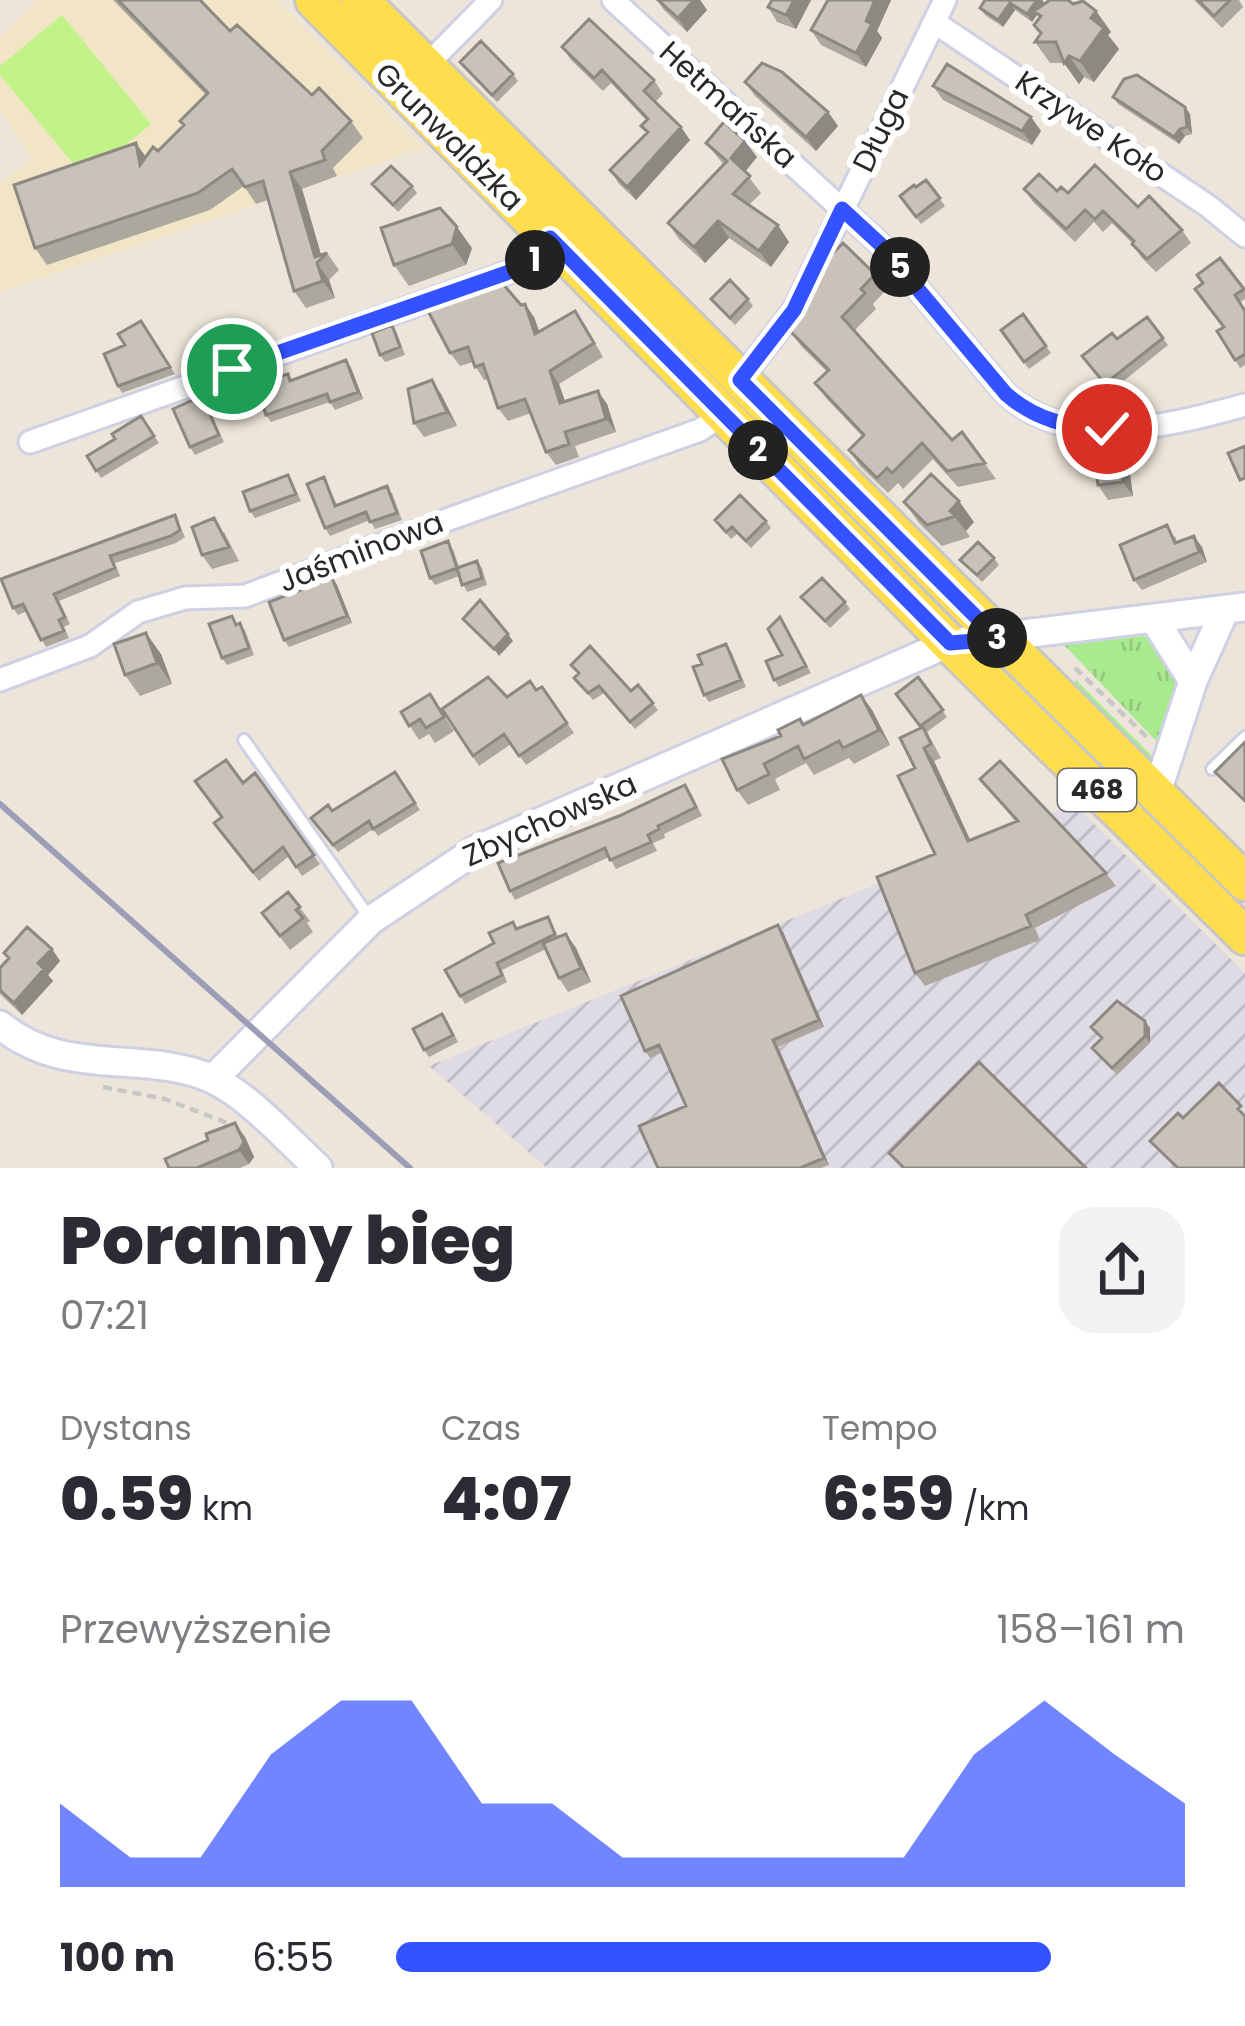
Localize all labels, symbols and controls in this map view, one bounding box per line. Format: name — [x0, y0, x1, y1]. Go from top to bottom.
street label: Hetmańska — [650, 31, 807, 178]
street label: Grunwaldzka — [365, 53, 533, 221]
street label: Krzywe Koło — [1007, 60, 1176, 193]
street label: Długa — [842, 81, 919, 179]
pin: 1 — [505, 230, 565, 290]
text: 1 — [529, 236, 541, 283]
pin: 5 — [870, 237, 930, 297]
text: 5 — [889, 243, 911, 290]
pin — [181, 318, 283, 420]
icon: arrive — [199, 336, 265, 402]
pin — [1056, 378, 1158, 480]
icon: check — [1074, 396, 1140, 462]
pin: 2 — [728, 420, 788, 480]
text: 2 — [749, 426, 767, 473]
street label: Jaśminowa — [272, 500, 449, 603]
pin: 3 — [967, 608, 1027, 668]
text: 3 — [987, 614, 1007, 661]
street label: Zbychowska — [456, 762, 644, 877]
road number: 468 — [1058, 769, 1136, 811]
text: Poranny bieg — [60, 1195, 515, 1287]
button: share — [1059, 1207, 1185, 1333]
text: 07:21 — [60, 1288, 149, 1343]
text: Dystans — [60, 1405, 192, 1452]
text: Czas — [441, 1405, 521, 1452]
text: Tempo — [822, 1405, 938, 1452]
text: 0.59 — [60, 1457, 193, 1541]
text: 4:07 — [441, 1457, 571, 1541]
text: 6:59 — [822, 1457, 954, 1541]
text: km — [193, 1485, 253, 1532]
text: /km — [954, 1485, 1029, 1532]
text: Przewyższenie — [60, 1602, 332, 1657]
text: 158–161 m — [997, 1602, 1185, 1657]
text: 100 m — [60, 1930, 175, 1985]
text: 6:55 — [252, 1930, 334, 1985]

